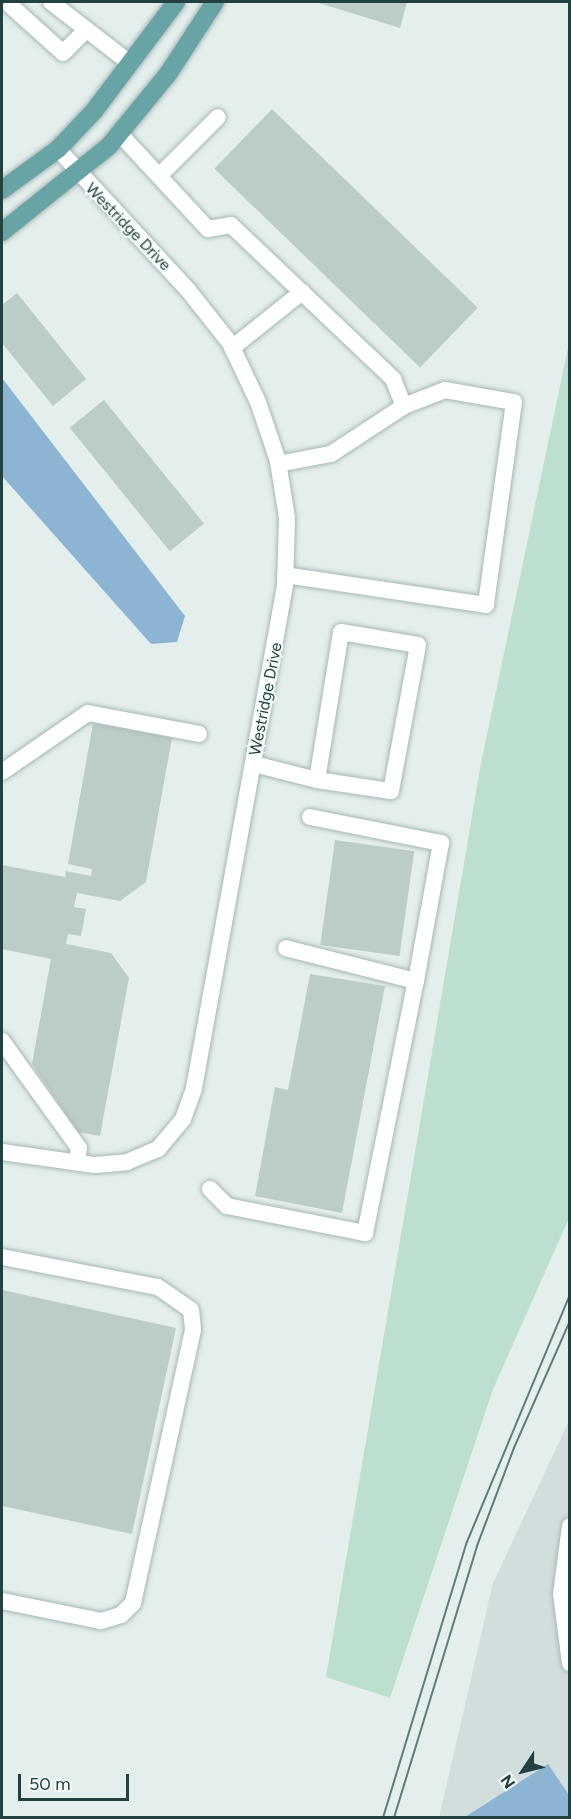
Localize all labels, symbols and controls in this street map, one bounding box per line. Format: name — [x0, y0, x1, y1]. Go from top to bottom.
street label: Westridge Drive — [81, 179, 175, 275]
street label: Westridge Drive — [246, 641, 286, 757]
north arrow — [493, 1741, 553, 1801]
scale bar — [21, 1762, 132, 1800]
text: N — [497, 1771, 519, 1792]
text: 50 m — [29, 1773, 71, 1795]

